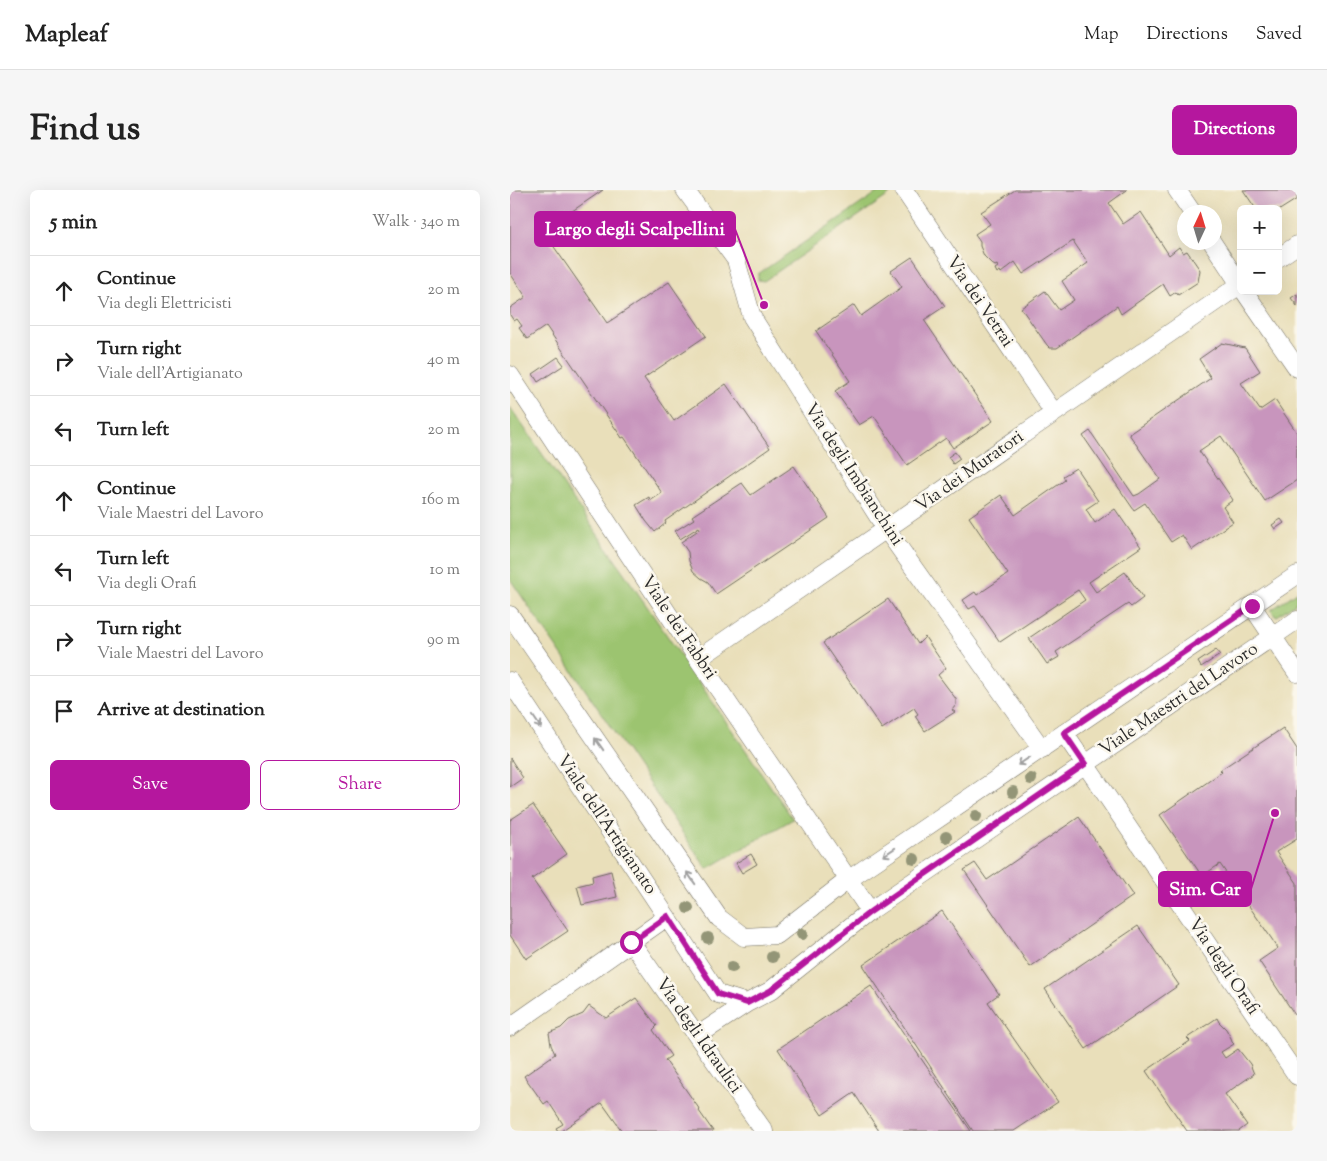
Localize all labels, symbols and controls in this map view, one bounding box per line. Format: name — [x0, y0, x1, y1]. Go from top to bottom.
text: Mapleaf — [25, 18, 108, 52]
text: Map — [1084, 22, 1119, 48]
text: Directions — [1147, 22, 1228, 48]
text: Saved — [1256, 22, 1302, 48]
text: Find us — [30, 105, 140, 156]
button: Directions — [1172, 105, 1297, 155]
north arrow — [1177, 205, 1222, 250]
map controls — [1237, 205, 1282, 295]
button: + — [1237, 205, 1282, 250]
text: 5 min — [50, 208, 97, 238]
text: Walk · 340 m — [372, 211, 460, 234]
callout: Largo degli Scalpellini — [535, 212, 735, 246]
text: Largo degli Scalpellini — [545, 217, 726, 244]
button: − — [1237, 250, 1282, 295]
street label: Via dei Vetrai — [939, 251, 1019, 353]
text: Continue — [97, 266, 176, 293]
icon: ahead — [50, 277, 78, 305]
text: 20 m — [427, 279, 460, 302]
text: Via degli Elettricisti — [97, 293, 232, 316]
text: Turn right — [97, 336, 181, 363]
icon: right — [50, 347, 78, 375]
text: 40 m — [427, 349, 460, 372]
text: Viale dell'Artigianato — [97, 363, 243, 386]
street label: Via degli Imbianchini — [797, 398, 909, 552]
icon: left — [50, 417, 78, 445]
text: Turn left — [97, 417, 169, 444]
text: 20 m — [427, 419, 460, 442]
street label: Via dei Muratori — [910, 425, 1030, 519]
text: Continue — [97, 476, 176, 503]
icon: ahead — [50, 487, 78, 515]
text: 160 m — [422, 489, 460, 512]
text: Viale Maestri del Lavoro — [97, 503, 263, 526]
text: Turn left — [97, 546, 169, 573]
icon: left — [50, 557, 78, 585]
text: 10 m — [430, 559, 460, 582]
street label: Viale dei Fabbri — [634, 571, 722, 685]
text: Via degli Orafi — [97, 573, 197, 596]
route end — [1241, 595, 1264, 618]
text: Turn right — [97, 616, 181, 643]
icon: right — [50, 627, 78, 655]
text: 90 m — [427, 629, 460, 652]
street label: Viale Maestri del Lavoro — [1094, 637, 1264, 763]
text: Viale Maestri del Lavoro — [97, 643, 263, 666]
icon: arrive — [50, 697, 78, 725]
text: Arrive at destination — [97, 697, 265, 724]
one-way arrow — [532, 714, 542, 728]
one-way arrow — [594, 737, 604, 751]
street label: Viale dell'Artigianato — [549, 750, 663, 900]
one-way arrow — [1017, 756, 1031, 766]
button: Save — [50, 760, 250, 810]
button: Share — [260, 760, 460, 810]
one-way arrow — [882, 847, 896, 857]
one-way arrow — [686, 871, 696, 885]
callout: Sim. Car — [1159, 872, 1251, 906]
text: Sim. Car — [1169, 877, 1242, 904]
street label: Via degli Orafi — [1181, 913, 1265, 1021]
route start — [620, 931, 643, 954]
street label: Via degli Idraulici — [648, 973, 748, 1099]

